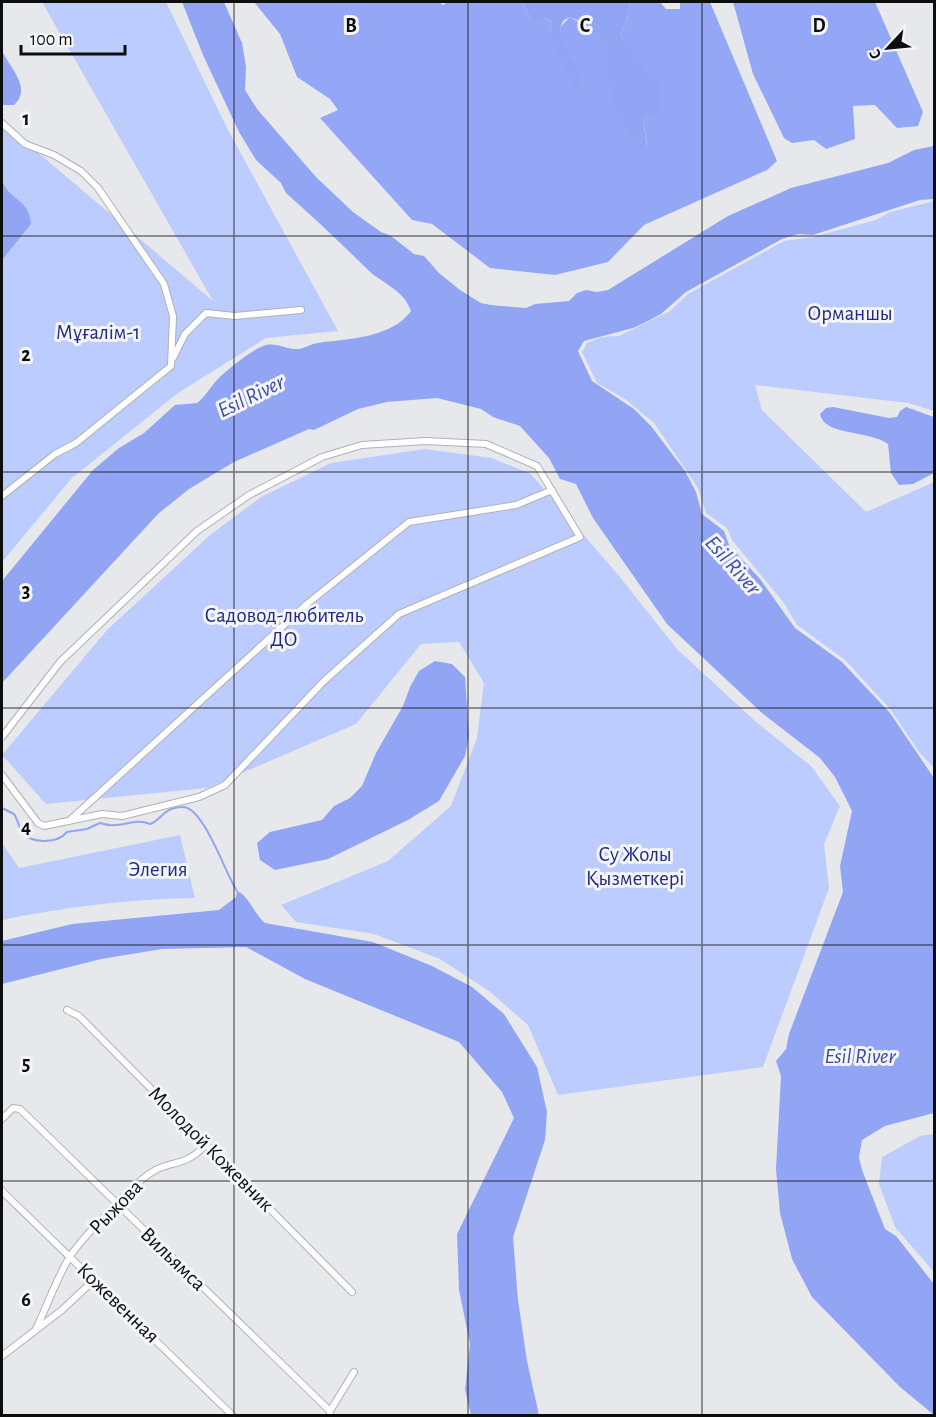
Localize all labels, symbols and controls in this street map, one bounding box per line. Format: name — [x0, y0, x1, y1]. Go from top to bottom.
text: B — [345, 16, 357, 36]
text: C — [580, 16, 591, 36]
text: D — [812, 16, 826, 36]
scale bar — [21, 18, 124, 56]
north arrow — [858, 18, 918, 78]
text: 100 m — [30, 31, 73, 49]
text: С — [866, 47, 885, 62]
text: 1 — [22, 109, 30, 129]
park label: Орманшы — [807, 303, 893, 324]
park label: Мұғалім-1 — [56, 322, 140, 343]
text: 2 — [21, 345, 31, 365]
water label: Esil River — [214, 370, 289, 421]
water label: Esil River — [701, 531, 766, 599]
text: 3 — [22, 581, 30, 601]
park label: Садовод-любитель ДО — [204, 605, 364, 650]
text: 4 — [21, 817, 31, 837]
park label: Су Жолы Қызметкері — [586, 844, 684, 889]
park label: Элегия — [128, 859, 188, 880]
water label: Esil River — [824, 1045, 896, 1067]
text: 5 — [22, 1054, 30, 1074]
street label: Молодой Кожевник — [144, 1082, 278, 1216]
street label: Рыжова — [85, 1176, 147, 1238]
street label: Вильямса — [136, 1223, 210, 1295]
street label: Кожевенная — [73, 1259, 163, 1347]
text: 6 — [21, 1290, 31, 1310]

